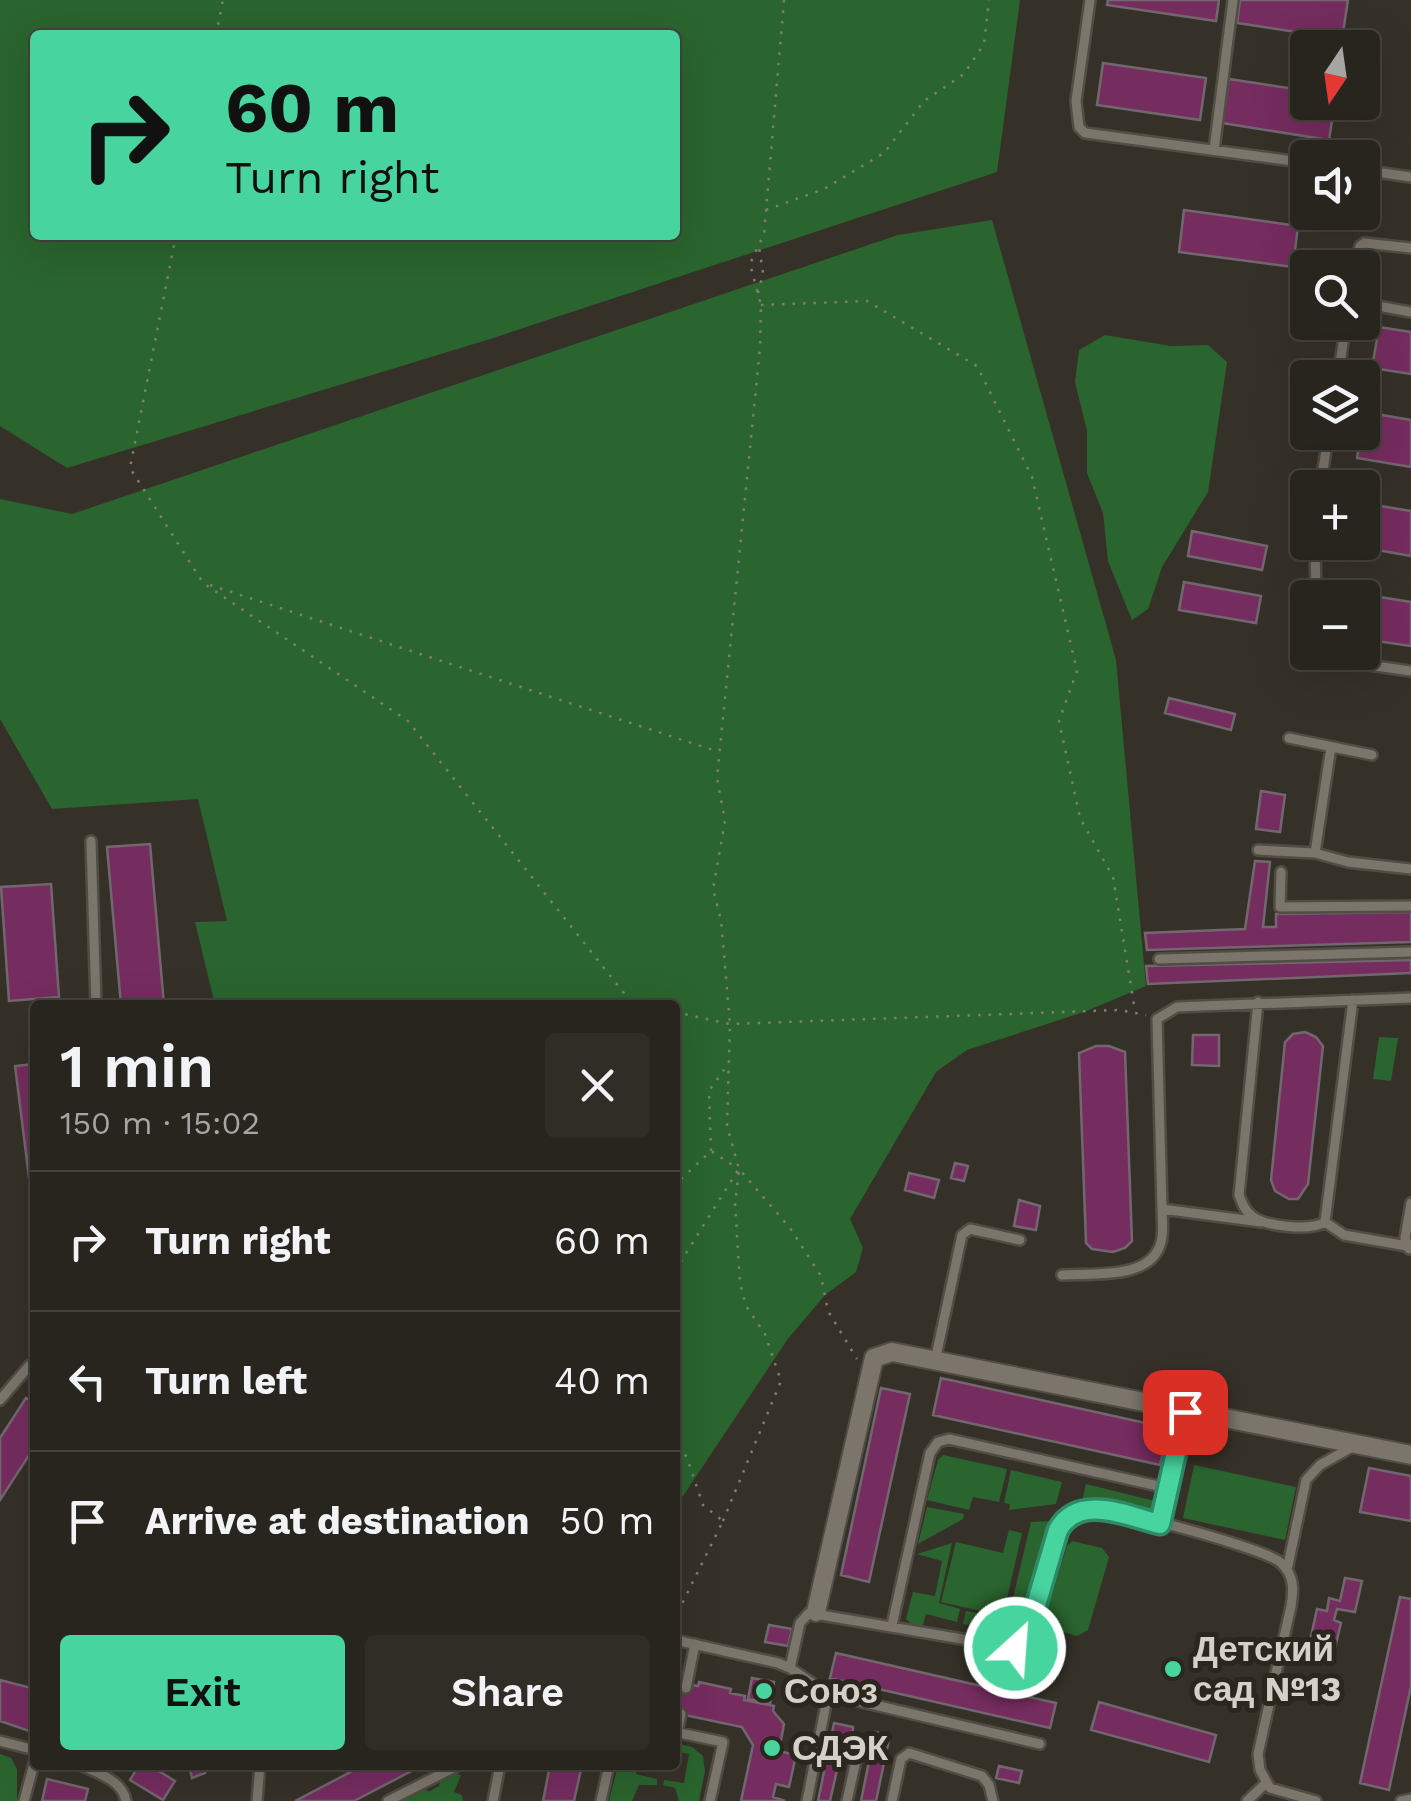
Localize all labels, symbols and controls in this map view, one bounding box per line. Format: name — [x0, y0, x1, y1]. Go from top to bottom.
north arrow — [1290, 30, 1380, 120]
map controls — [1290, 30, 1380, 670]
text: 60 m — [225, 67, 399, 149]
icon: right — [60, 70, 190, 200]
button: sound — [1290, 140, 1380, 230]
text: Turn right — [225, 151, 439, 204]
button: search — [1290, 250, 1380, 340]
button: layers — [1290, 360, 1380, 450]
button: + — [1290, 470, 1380, 560]
button: − — [1290, 580, 1380, 670]
text: 1 min — [60, 1031, 214, 1102]
button: close — [545, 1033, 650, 1138]
text: 150 m · 15:02 — [60, 1104, 260, 1142]
icon: right — [60, 1214, 115, 1269]
text: Turn right — [145, 1219, 331, 1263]
text: 60 m — [554, 1219, 650, 1263]
icon: left — [60, 1354, 115, 1409]
text: Turn left — [145, 1359, 307, 1403]
text: 40 m — [554, 1359, 650, 1403]
pin — [1143, 1370, 1228, 1455]
icon: arrive — [1158, 1385, 1213, 1440]
icon: arrive — [60, 1494, 115, 1549]
text: Arrive at destination — [145, 1499, 530, 1543]
text: 50 m — [560, 1499, 655, 1543]
position arrow — [963, 1596, 1067, 1700]
place label: Детский сад №13 — [1193, 1628, 1341, 1710]
button: Exit — [60, 1635, 345, 1750]
button: Share — [365, 1635, 650, 1750]
marker: Детский сад №13 — [1162, 1658, 1184, 1680]
place label: Союз — [784, 1670, 878, 1712]
marker: Союз — [753, 1680, 775, 1702]
place label: СДЭК — [792, 1727, 889, 1769]
marker: СДЭК — [761, 1737, 783, 1759]

